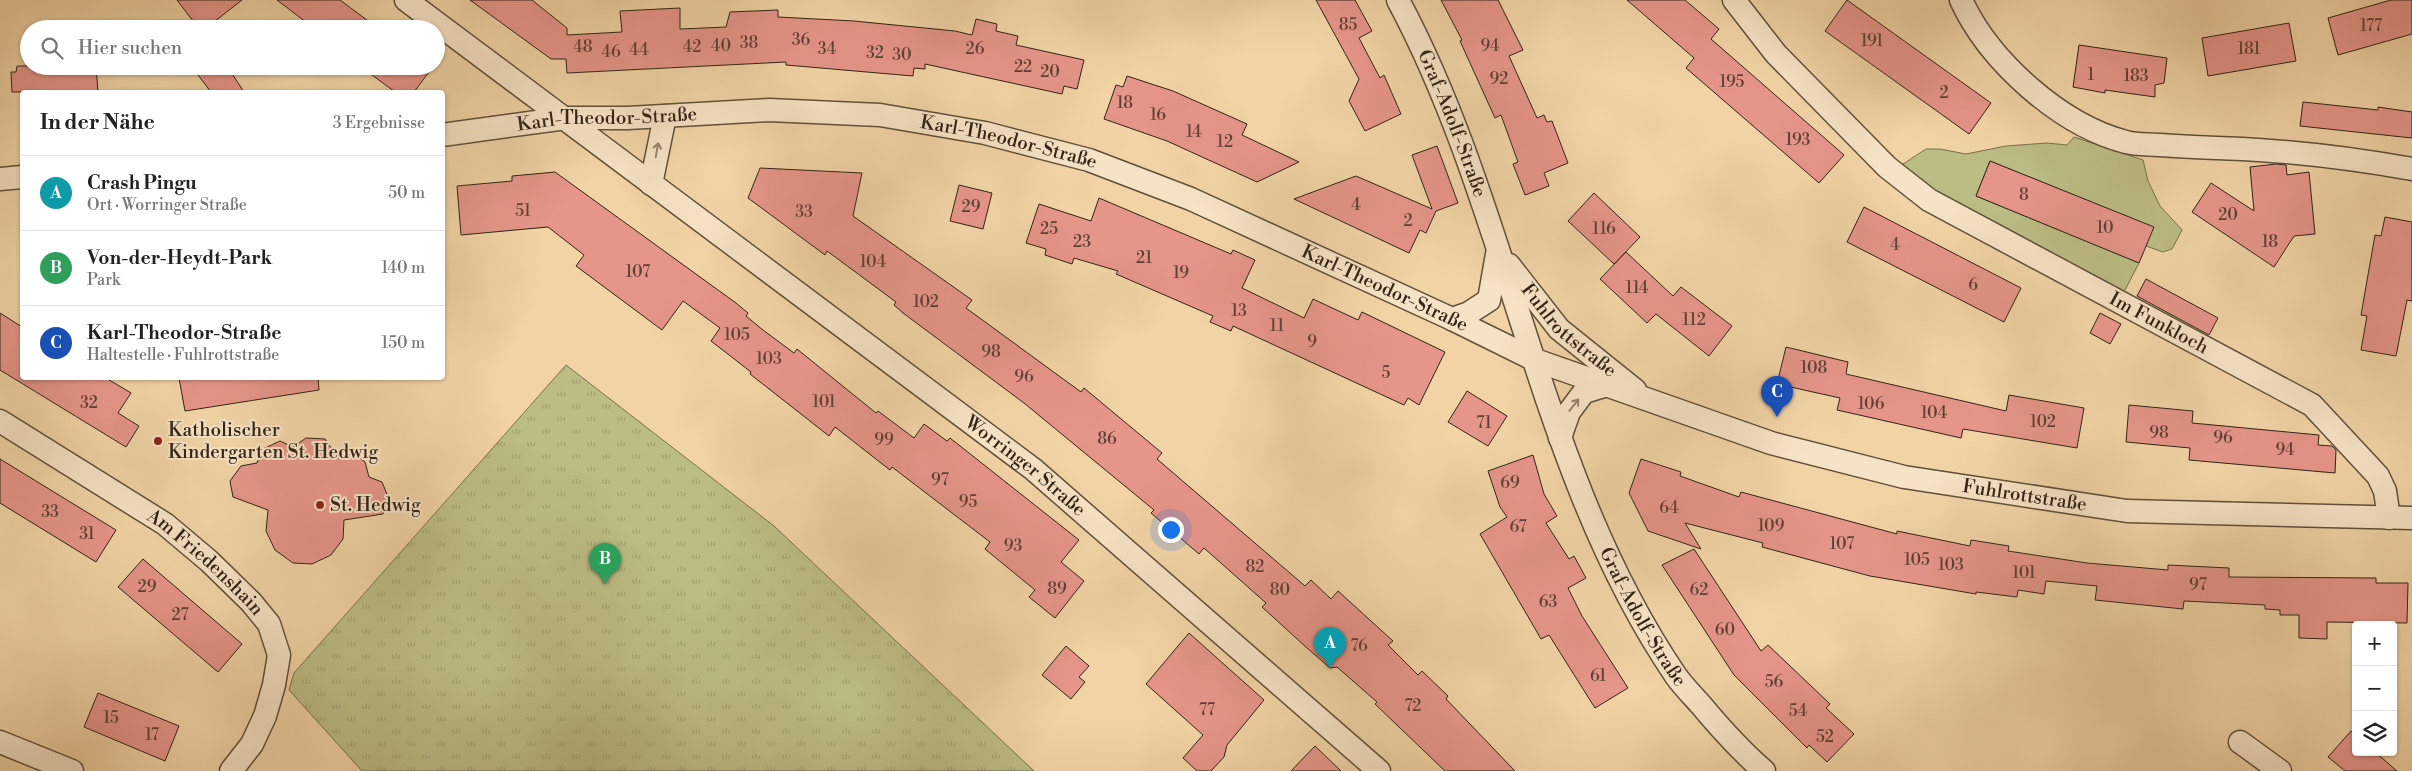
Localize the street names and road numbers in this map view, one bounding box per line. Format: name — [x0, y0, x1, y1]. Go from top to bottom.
street label: Graf-Adolf-Straße — [1412, 46, 1492, 200]
street label: Karl-Theodor-Straße — [515, 102, 698, 137]
street label: Karl-Theodor-Straße — [919, 110, 1101, 174]
street label: Karl-Theodor-Straße — [1298, 239, 1472, 337]
street label: Fuhlrottstraße — [1516, 278, 1621, 382]
street label: Im Funkloch — [2105, 287, 2213, 359]
street label: Worringer Straße — [959, 410, 1091, 522]
street label: Fuhlrottstraße — [1961, 474, 2088, 517]
street label: Am Friedenshain — [142, 503, 269, 620]
street label: Graf-Adolf-Straße — [1594, 543, 1692, 691]

